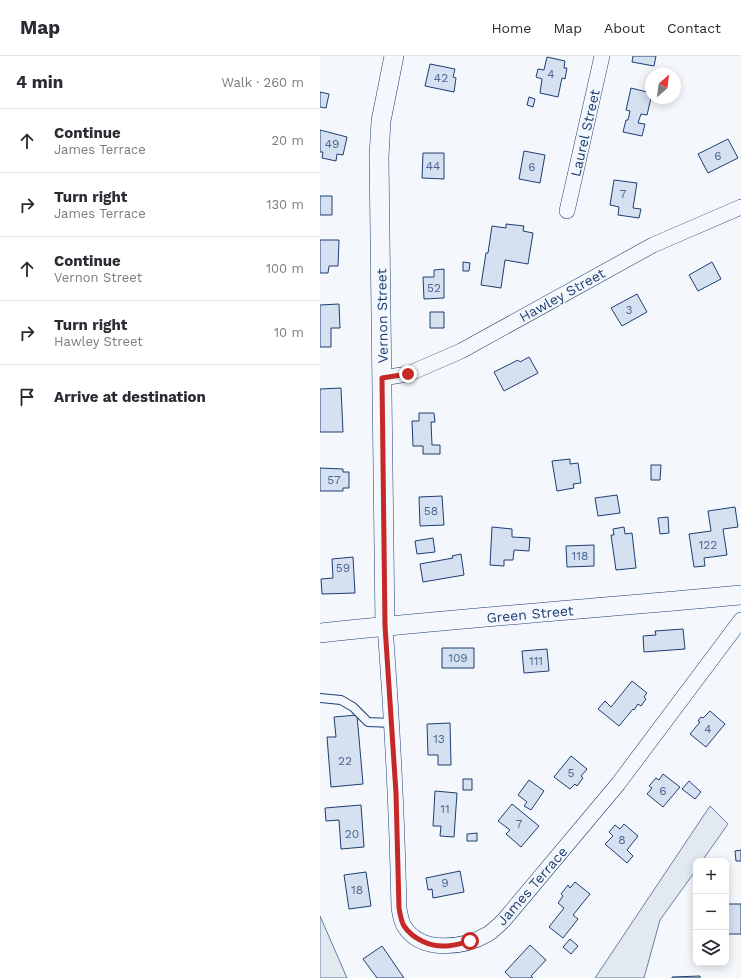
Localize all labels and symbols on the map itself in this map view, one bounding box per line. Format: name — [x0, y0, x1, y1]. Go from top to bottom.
house number: 4 — [547, 67, 555, 81]
north arrow — [645, 68, 681, 104]
house number: 42 — [434, 71, 448, 85]
street label: Laurel Street — [567, 88, 603, 178]
house number: 49 — [325, 137, 339, 151]
house number: 6 — [714, 149, 722, 163]
house number: 44 — [426, 159, 440, 173]
house number: 6 — [528, 160, 536, 174]
house number: 7 — [620, 187, 627, 201]
street label: Hawley Street — [516, 265, 608, 325]
street label: Vernon Street — [373, 268, 391, 364]
house number: 52 — [427, 281, 441, 295]
house number: 3 — [626, 303, 633, 317]
route end — [399, 365, 417, 383]
house number: 57 — [327, 473, 341, 487]
house number: 58 — [424, 504, 438, 518]
house number: 122 — [699, 538, 717, 552]
house number: 118 — [572, 549, 588, 563]
house number: 59 — [336, 561, 350, 575]
street label: Green Street — [486, 602, 574, 626]
house number: 109 — [448, 651, 468, 665]
house number: 111 — [529, 654, 543, 668]
house number: 4 — [704, 722, 712, 736]
house number: 13 — [433, 732, 445, 746]
house number: 22 — [338, 754, 352, 768]
house number: 5 — [568, 766, 575, 780]
house number: 6 — [659, 784, 667, 798]
house number: 11 — [440, 802, 450, 816]
house number: 7 — [516, 817, 523, 831]
house number: 20 — [345, 827, 359, 841]
house number: 8 — [618, 833, 626, 847]
street label: James Terrace — [494, 843, 570, 929]
house number: 9 — [441, 876, 449, 890]
house number: 18 — [351, 883, 363, 897]
route start — [461, 932, 479, 950]

